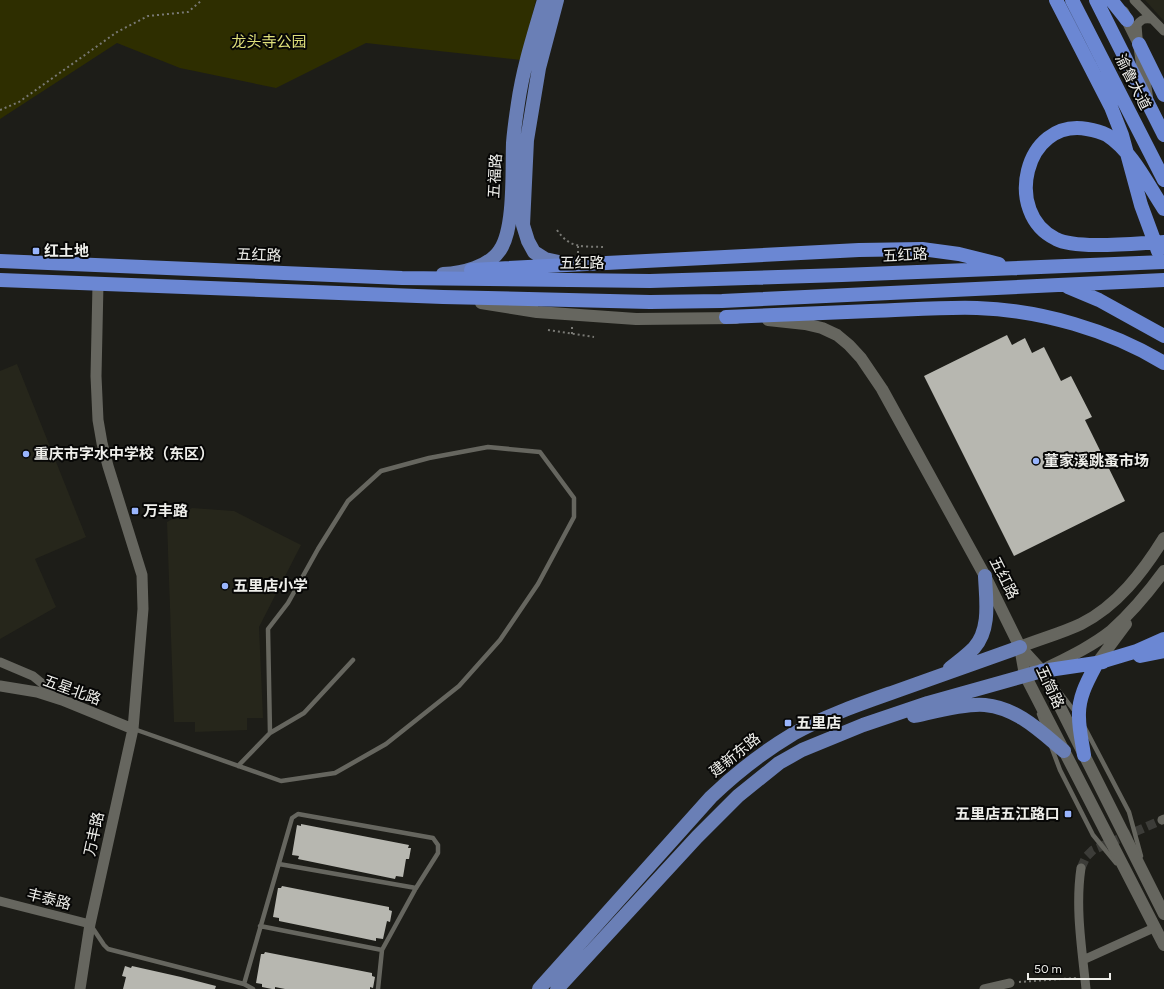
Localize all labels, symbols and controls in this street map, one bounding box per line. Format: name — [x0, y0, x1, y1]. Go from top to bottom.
park label: 龙头寺公园 — [231, 33, 307, 51]
street label: 渝鲁大道 — [1111, 51, 1155, 113]
street label: 五福路 — [485, 153, 505, 199]
place label: 红土地 — [44, 242, 89, 260]
street label: 五红路 — [236, 245, 282, 265]
street label: 五红路 — [882, 245, 928, 265]
marker: 红土地 — [31, 246, 41, 256]
street label: 五红路 — [559, 254, 605, 272]
place label: 重庆市字水中学校（东区） — [34, 445, 214, 463]
marker: 重庆市字水中学校（东区） — [21, 449, 31, 459]
place label: 董家溪跳蚤市场 — [1044, 452, 1149, 470]
marker: 董家溪跳蚤市场 — [1031, 456, 1041, 466]
place label: 万丰路 — [143, 502, 188, 520]
marker: 万丰路 — [130, 506, 140, 516]
street label: 五红路 — [986, 554, 1022, 602]
place label: 五里店小学 — [233, 577, 308, 595]
marker: 五里店小学 — [220, 581, 230, 591]
street label: 五简路 — [1032, 663, 1068, 711]
street label: 五星北路 — [41, 671, 103, 709]
place label: 五里店 — [796, 714, 841, 732]
marker: 五里店 — [783, 718, 793, 728]
street label: 建新东路 — [706, 729, 764, 781]
place label: 五里店五江路口 — [955, 805, 1060, 823]
marker: 五里店五江路口 — [1063, 809, 1073, 819]
street label: 万丰路 — [81, 810, 107, 858]
street label: 丰泰路 — [25, 885, 73, 913]
scale bar — [1028, 955, 1110, 981]
text: 50 m — [1034, 962, 1062, 976]

